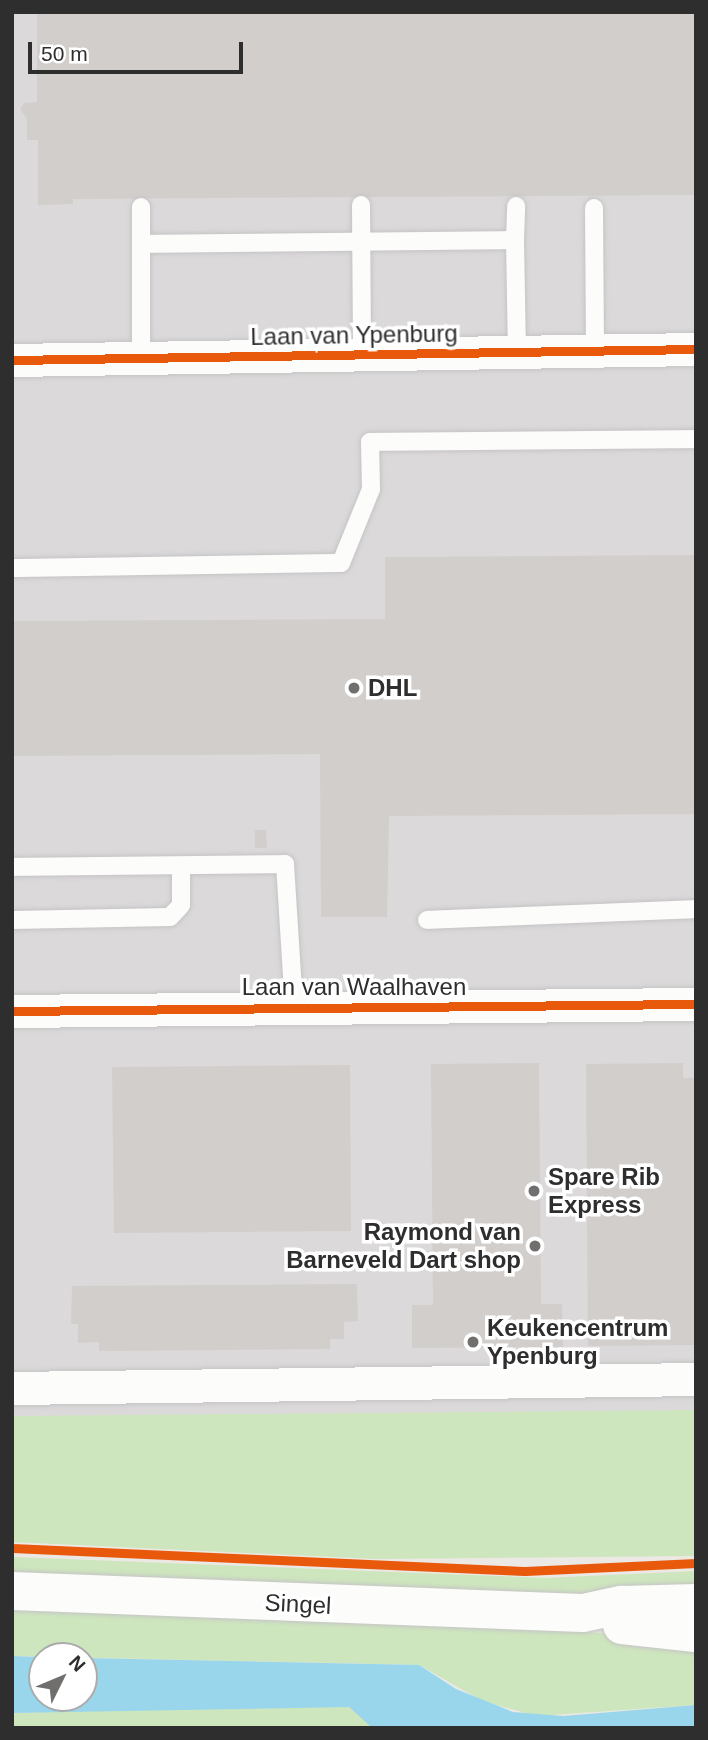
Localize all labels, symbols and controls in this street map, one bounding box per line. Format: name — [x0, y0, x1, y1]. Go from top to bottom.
scale bar — [32, 28, 247, 72]
text: 50 m — [41, 42, 88, 65]
street label: Laan van Ypenburg — [250, 319, 458, 351]
place label: DHL — [368, 674, 417, 702]
marker: DHL — [346, 680, 362, 696]
street label: Laan van Waalhaven — [242, 973, 466, 1001]
place label: Spare Rib Express — [548, 1163, 660, 1219]
marker: Spare Rib Express — [526, 1183, 542, 1199]
place label: Raymond van Barneveld Dart shop — [286, 1218, 521, 1274]
marker: Raymond van Barneveld Dart shop — [527, 1238, 543, 1254]
place label: Keukencentrum Ypenburg — [487, 1314, 668, 1370]
marker: Keukencentrum Ypenburg — [465, 1334, 481, 1350]
street label: Singel — [264, 1588, 332, 1620]
north arrow — [28, 1642, 98, 1712]
text: N — [65, 1652, 90, 1676]

